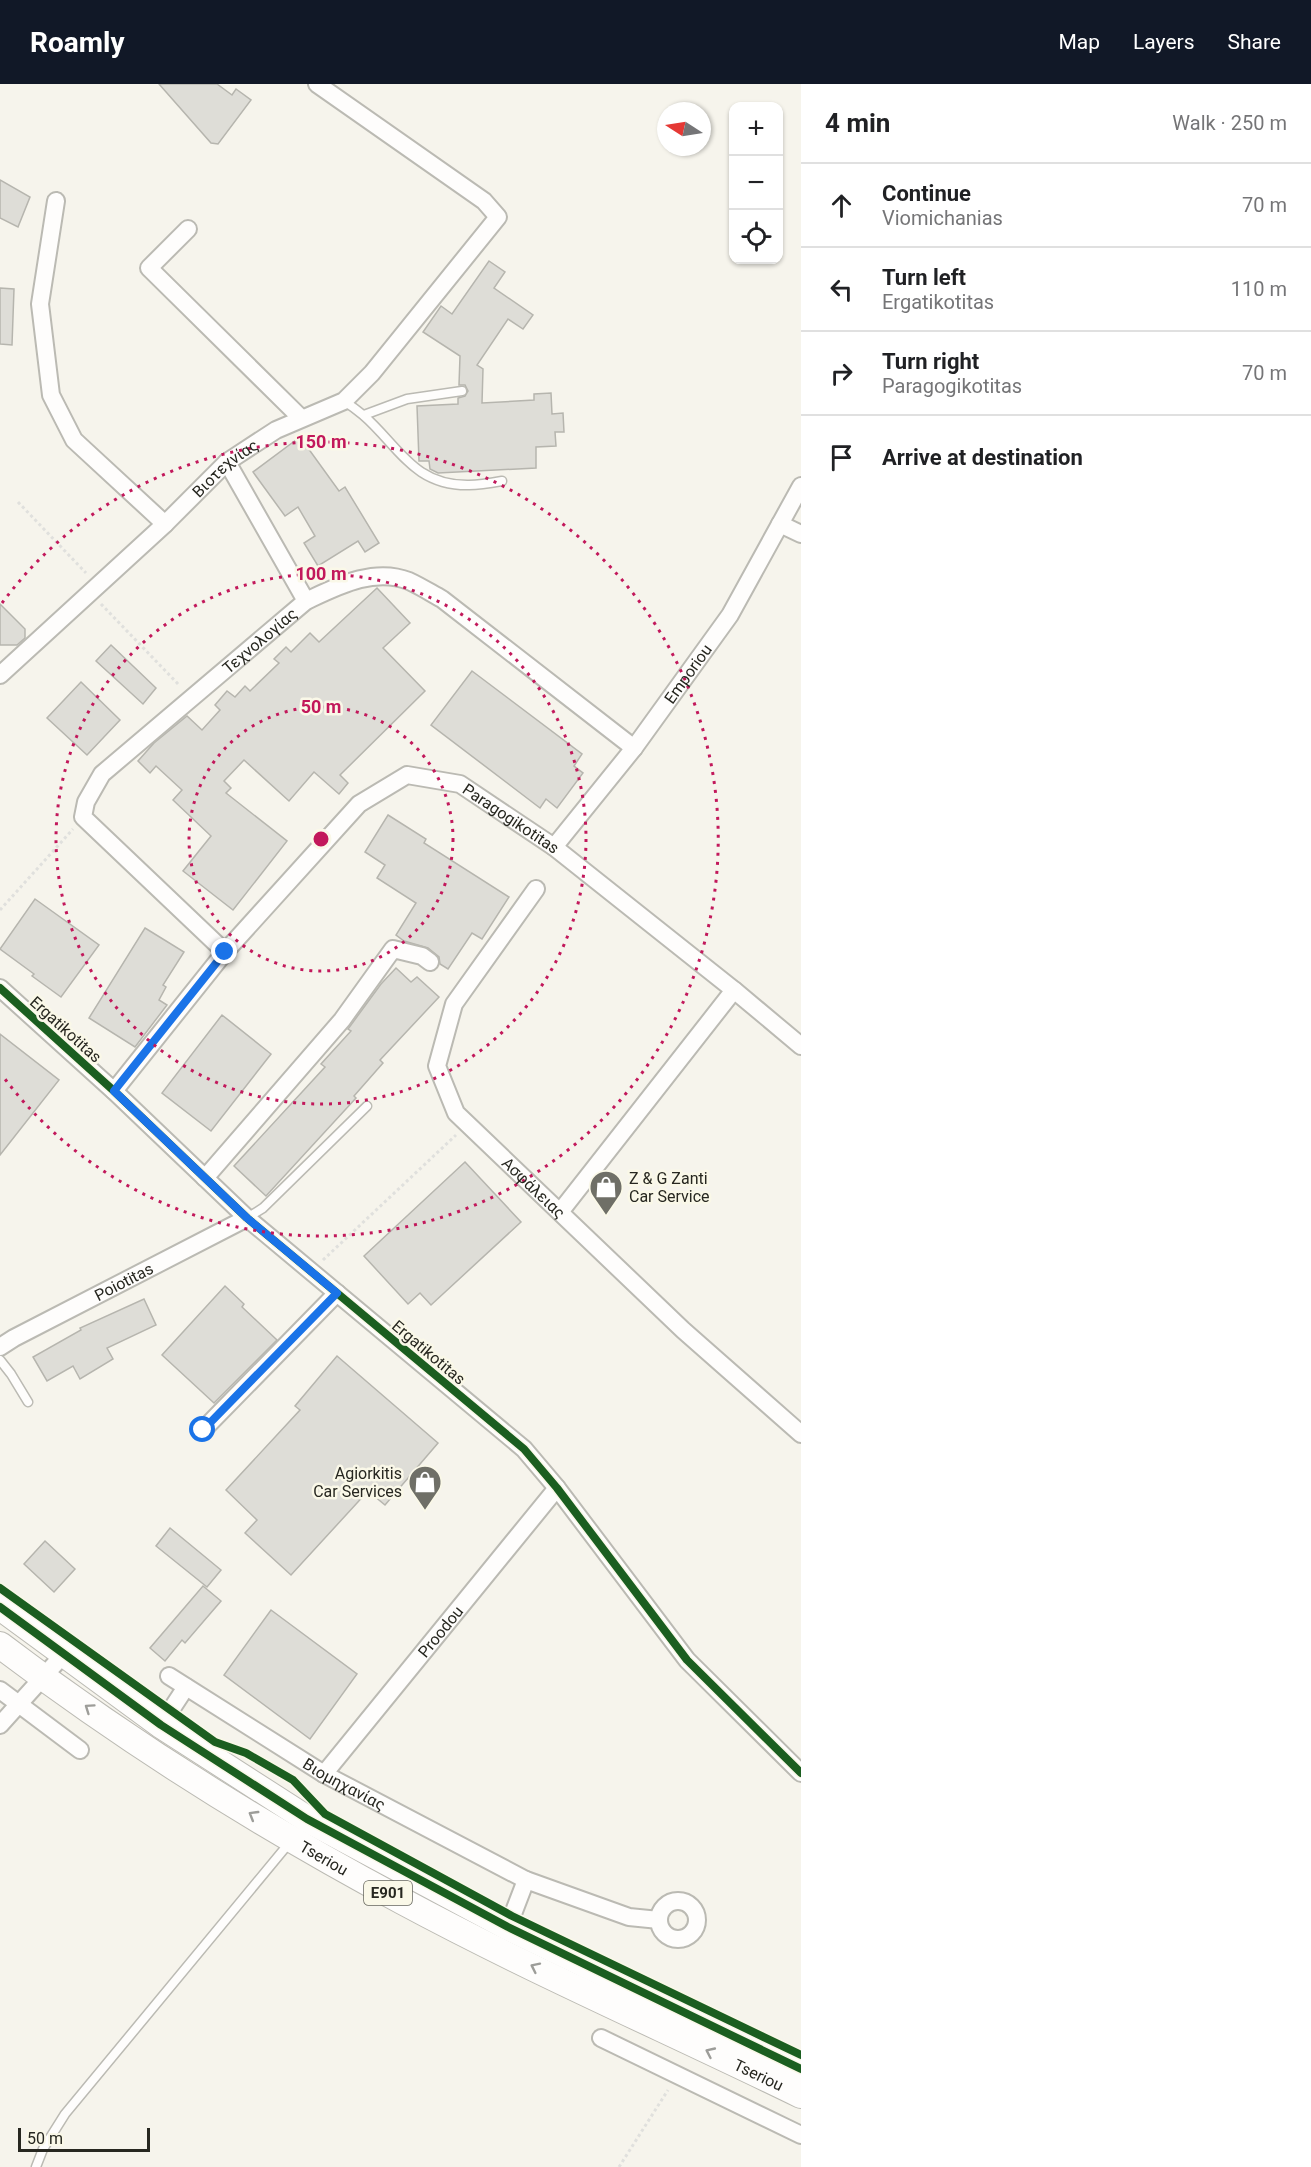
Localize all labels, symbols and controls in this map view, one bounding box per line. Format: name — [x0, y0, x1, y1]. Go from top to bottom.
text: Roamly — [30, 26, 125, 59]
text: Map — [1058, 30, 1100, 54]
text: Layers — [1133, 30, 1194, 54]
text: Share — [1227, 30, 1281, 54]
north arrow — [657, 102, 711, 156]
map controls — [729, 102, 783, 264]
button: + — [729, 102, 783, 156]
text: 4 min — [825, 108, 890, 138]
text: Walk · 250 m — [1172, 111, 1287, 135]
button: − — [729, 156, 783, 210]
text: Continue — [882, 181, 971, 206]
icon: ahead — [825, 189, 858, 222]
text: 70 m — [1242, 193, 1287, 217]
text: Viomichanias — [882, 206, 1003, 230]
button: locate — [729, 210, 783, 264]
text: Turn left — [882, 265, 966, 290]
icon: left — [825, 273, 858, 306]
text: 110 m — [1231, 277, 1287, 301]
text: Ergatikotitas — [882, 290, 994, 314]
text: Turn right — [882, 349, 979, 374]
icon: right — [825, 357, 858, 390]
text: 70 m — [1242, 361, 1287, 385]
text: Paragogikotitas — [882, 374, 1022, 398]
text: 150 m — [295, 431, 347, 452]
street label: Βιοτεχνίας — [188, 435, 262, 501]
icon: arrive — [825, 441, 858, 474]
text: Arrive at destination — [882, 445, 1083, 470]
text: 100 m — [295, 563, 347, 584]
street label: Τεχνολογίας — [219, 604, 301, 678]
street label: Emporiou — [660, 641, 716, 707]
text: 50 m — [301, 696, 341, 717]
street label: Paragogikotitas — [459, 780, 563, 858]
centre of rings — [311, 829, 331, 849]
route end — [211, 938, 237, 964]
street label: Ergatikotitas — [26, 992, 105, 1066]
street label: Ασφάλειας — [498, 1153, 569, 1222]
shop icon: Z & G Zanti Car Service — [588, 1169, 624, 1216]
place label: Z & G Zanti Car Service — [629, 1169, 710, 1206]
street label: Poiotitas — [91, 1259, 156, 1305]
street label: Ergatikotitas — [388, 1316, 469, 1389]
route start — [189, 1416, 215, 1442]
place label: Agiorkitis Car Services — [313, 1464, 402, 1501]
shop icon: Agiorkitis Car Services — [407, 1464, 443, 1511]
street label: Proodou — [414, 1602, 467, 1661]
one-way arrow — [85, 1704, 95, 1716]
street label: Βιομηχανίας — [299, 1754, 388, 1814]
one-way arrow — [248, 1810, 259, 1822]
street label: Tseriou — [296, 1837, 351, 1880]
road number: E901 — [364, 1881, 412, 1905]
one-way arrow — [530, 1963, 541, 1974]
one-way arrow — [706, 2047, 717, 2059]
street label: Tseriou — [731, 2055, 787, 2095]
scale bar — [18, 2125, 150, 2152]
text: 50 m — [27, 2129, 63, 2148]

